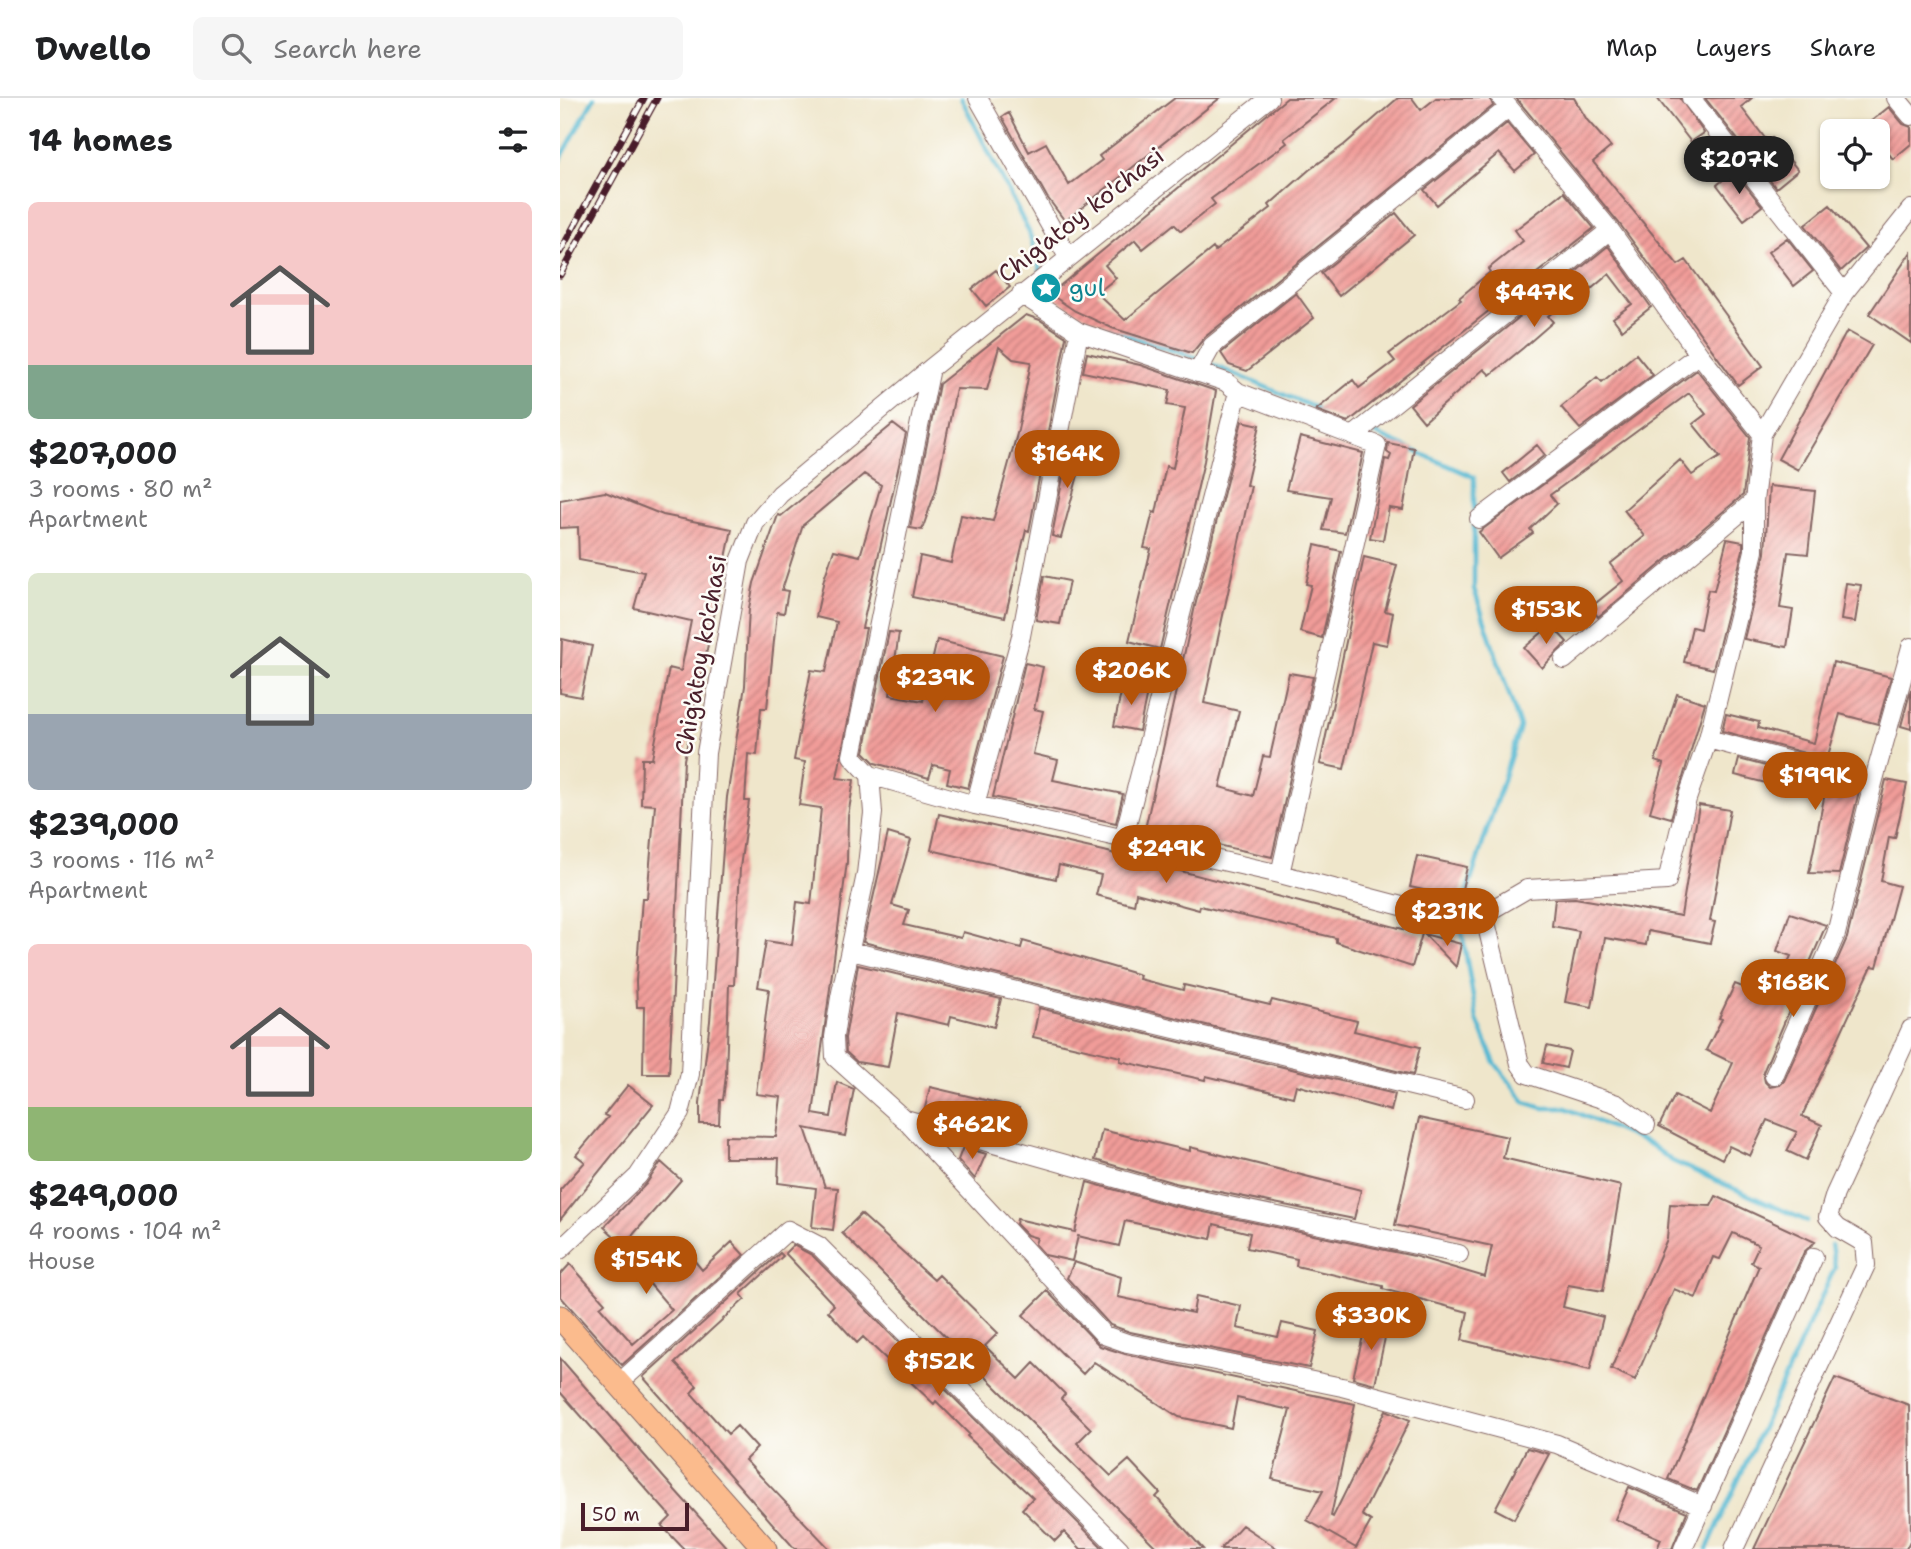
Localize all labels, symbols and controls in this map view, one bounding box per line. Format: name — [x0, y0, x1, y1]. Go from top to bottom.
search box — [193, 17, 683, 80]
text: Dwello — [35, 26, 151, 71]
icon: search — [217, 29, 255, 67]
text: Search here — [273, 31, 422, 66]
text: Map — [1606, 32, 1657, 64]
text: Layers — [1695, 32, 1772, 64]
text: Share — [1810, 32, 1876, 64]
map controls — [1820, 119, 1890, 189]
button: locate — [1820, 119, 1890, 189]
text: 14 homes — [28, 120, 173, 161]
icon: filters — [494, 121, 532, 159]
pin: $207K — [1690, 136, 1788, 196]
street label: Chig'atoy ko'chasi — [991, 140, 1171, 290]
text: $207K — [1700, 144, 1778, 174]
icon: home — [217, 247, 343, 373]
pin: $447K — [1485, 270, 1583, 329]
place icon: gul — [1029, 271, 1063, 305]
place label: gul — [1069, 272, 1106, 304]
text: $447K — [1495, 277, 1573, 307]
pin: $164K — [1018, 430, 1116, 490]
text: $207,000 — [28, 433, 178, 474]
text: $164K — [1031, 438, 1103, 468]
text: 3 rooms · 80 m² — [28, 474, 213, 504]
text: Apartment — [28, 504, 148, 534]
street label: Chig'atoy ko'chasi — [668, 552, 734, 758]
pin: $153K — [1497, 587, 1595, 646]
text: $153K — [1510, 594, 1582, 624]
icon: home — [217, 618, 343, 744]
pin: $206K — [1082, 648, 1180, 707]
pin: $239K — [886, 654, 984, 714]
text: $206K — [1092, 655, 1170, 685]
text: $239K — [896, 662, 974, 692]
pin: $199K — [1766, 752, 1864, 812]
text: $199K — [1779, 760, 1851, 790]
text: $239,000 — [28, 804, 179, 845]
pin: $249K — [1117, 826, 1215, 885]
text: $249K — [1127, 833, 1205, 863]
text: 3 rooms · 116 m² — [28, 845, 215, 875]
text: Apartment — [28, 875, 148, 905]
pin: $231K — [1398, 888, 1496, 948]
text: $231K — [1411, 896, 1483, 926]
pin: $168K — [1744, 960, 1842, 1019]
text: $168K — [1757, 967, 1829, 997]
icon: home — [217, 989, 343, 1115]
pin: $462K — [923, 1102, 1021, 1161]
text: $462K — [933, 1109, 1011, 1139]
text: $249,000 — [28, 1175, 179, 1216]
text: 4 rooms · 104 m² — [28, 1216, 221, 1246]
pin: $154K — [597, 1236, 695, 1296]
text: $154K — [610, 1244, 682, 1274]
text: House — [28, 1246, 96, 1276]
pin: $330K — [1322, 1292, 1420, 1352]
text: $330K — [1331, 1300, 1411, 1330]
pin: $152K — [890, 1338, 988, 1398]
text: $152K — [904, 1346, 974, 1376]
scale bar — [581, 1500, 690, 1532]
text: 50 m — [592, 1502, 640, 1527]

